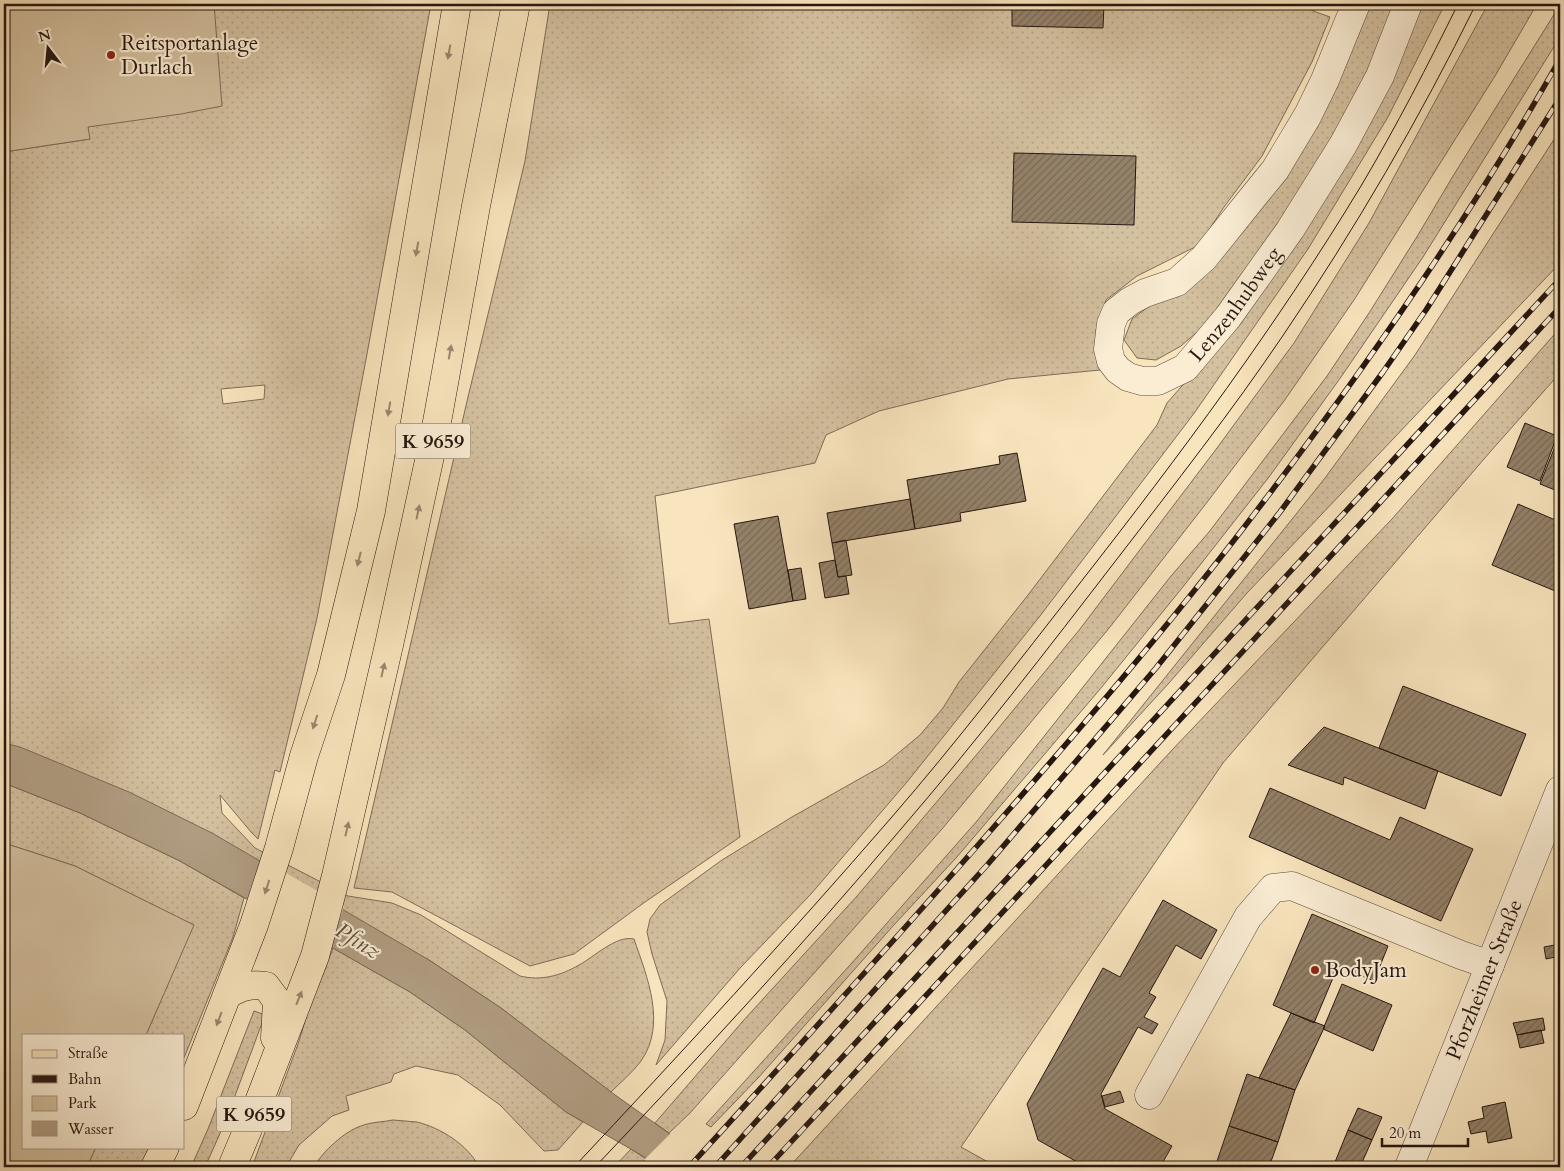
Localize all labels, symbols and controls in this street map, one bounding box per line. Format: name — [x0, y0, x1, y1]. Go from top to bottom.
north arrow — [22, 22, 72, 72]
text: N — [36, 25, 53, 47]
place label: Reitsportanlage Durlach — [121, 29, 258, 82]
one-way arrow — [445, 44, 453, 60]
marker: Reitsportanlage Durlach — [105, 49, 117, 61]
street label: Lenzenhubweg — [1182, 240, 1288, 368]
one-way arrow — [412, 241, 420, 257]
one-way arrow — [446, 344, 454, 360]
one-way arrow — [384, 401, 392, 417]
road number: K 9659 — [396, 424, 470, 458]
one-way arrow — [414, 504, 422, 519]
one-way arrow — [355, 551, 363, 566]
one-way arrow — [379, 663, 387, 678]
one-way arrow — [311, 714, 319, 729]
one-way arrow — [343, 821, 351, 836]
one-way arrow — [262, 879, 270, 894]
street label: Pforzheimer Straße — [1439, 895, 1529, 1064]
water label: Pfinz — [330, 916, 387, 967]
place label: BodyJam — [1325, 956, 1407, 985]
marker: BodyJam — [1309, 964, 1321, 976]
one-way arrow — [295, 991, 303, 1005]
one-way arrow — [214, 1012, 222, 1026]
legend — [22, 1034, 185, 1148]
text: Straße — [68, 1043, 108, 1063]
text: Bahn — [68, 1069, 102, 1089]
text: Park — [68, 1093, 97, 1113]
road number: K 9659 — [216, 1096, 292, 1132]
scale bar — [1382, 1116, 1468, 1148]
text: Wasser — [67, 1119, 114, 1139]
text: 20 m — [1389, 1123, 1421, 1143]

